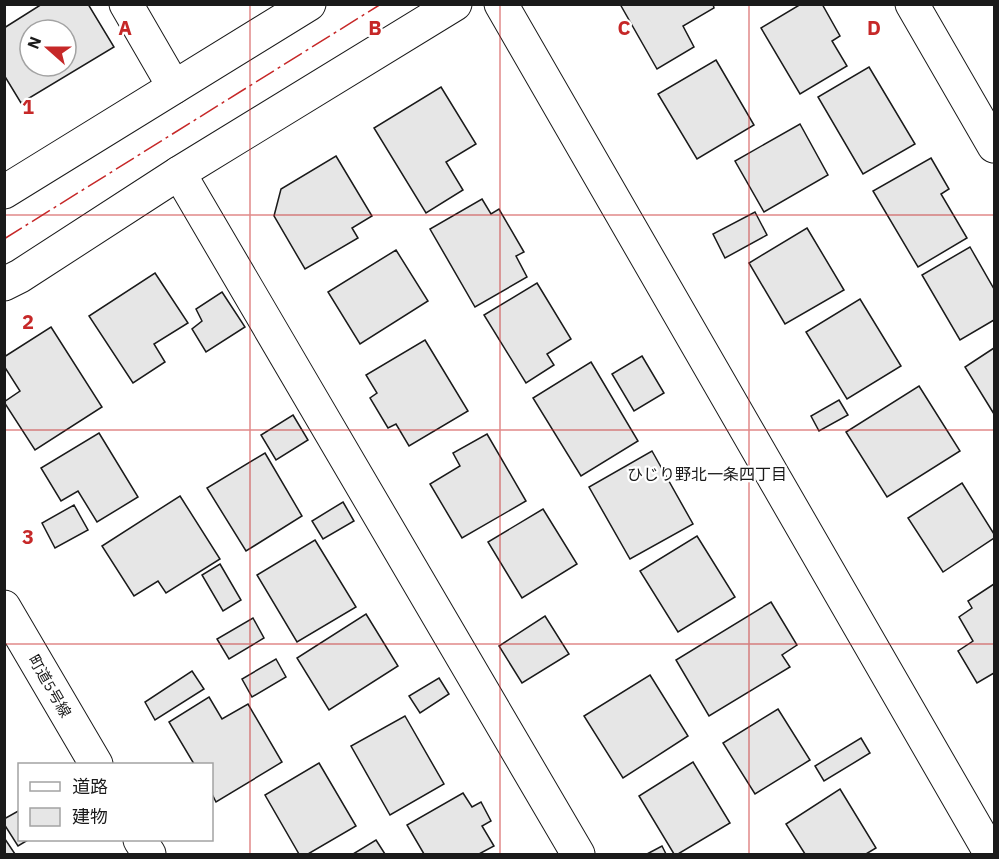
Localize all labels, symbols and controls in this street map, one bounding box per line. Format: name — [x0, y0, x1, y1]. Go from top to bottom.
text: A — [118, 14, 132, 41]
text: B — [368, 14, 382, 41]
text: C — [617, 14, 631, 41]
text: D — [867, 14, 881, 41]
north arrow — [18, 18, 78, 78]
text: N — [23, 34, 45, 52]
text: 1 — [22, 93, 34, 120]
text: 2 — [22, 308, 34, 335]
district label: ひじり野北一条四丁目 — [627, 464, 787, 484]
text: 3 — [22, 523, 34, 550]
street label: 町道5号線 — [25, 651, 75, 721]
legend — [18, 763, 213, 841]
text: 道路 — [72, 775, 108, 798]
text: 建物 — [72, 805, 108, 828]

